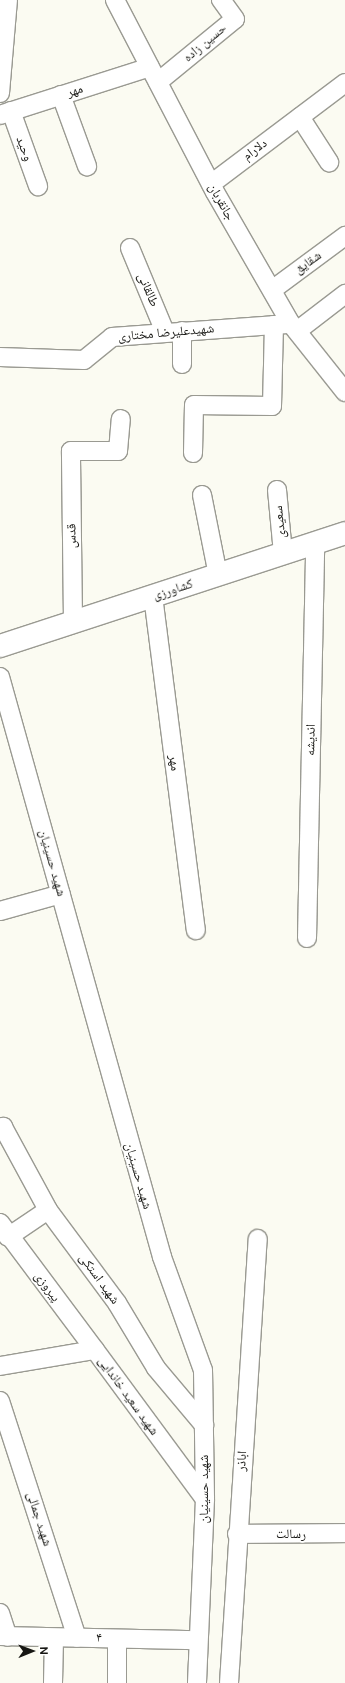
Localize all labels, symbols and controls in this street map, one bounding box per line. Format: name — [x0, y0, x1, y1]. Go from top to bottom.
street label: حسین زاده — [180, 20, 230, 66]
street label: مهر — [65, 81, 85, 101]
street label: وحید — [12, 134, 36, 164]
street label: دلارام — [240, 136, 270, 164]
street label: جانقربان — [205, 181, 237, 223]
street label: شقایق — [291, 248, 325, 278]
street label: طالقانی — [134, 271, 162, 309]
street label: شهیدعلیرضا مختاری — [117, 321, 215, 345]
street label: سعیدی — [271, 505, 289, 539]
street label: قدس — [64, 523, 80, 549]
street label: کشاورزی — [151, 576, 195, 604]
street label: اندیشه — [303, 724, 319, 756]
street label: مهر — [165, 754, 183, 772]
street label: شهید حسینیان — [35, 828, 69, 898]
street label: شهید حسینیان — [121, 1141, 155, 1211]
street label: شهید استکی — [75, 1251, 123, 1307]
street label: پیروزی — [31, 1269, 63, 1305]
street label: شهید سعید خاندایی — [94, 1353, 162, 1439]
street label: اباذر — [234, 1450, 250, 1472]
street label: شهید حسینیان — [196, 1455, 212, 1523]
street label: شهید جمالی — [23, 1490, 55, 1548]
street label: رسالت — [276, 1526, 306, 1542]
street label: ۴ — [96, 1630, 102, 1646]
north arrow — [12, 1631, 52, 1671]
text: N — [37, 1647, 51, 1655]

